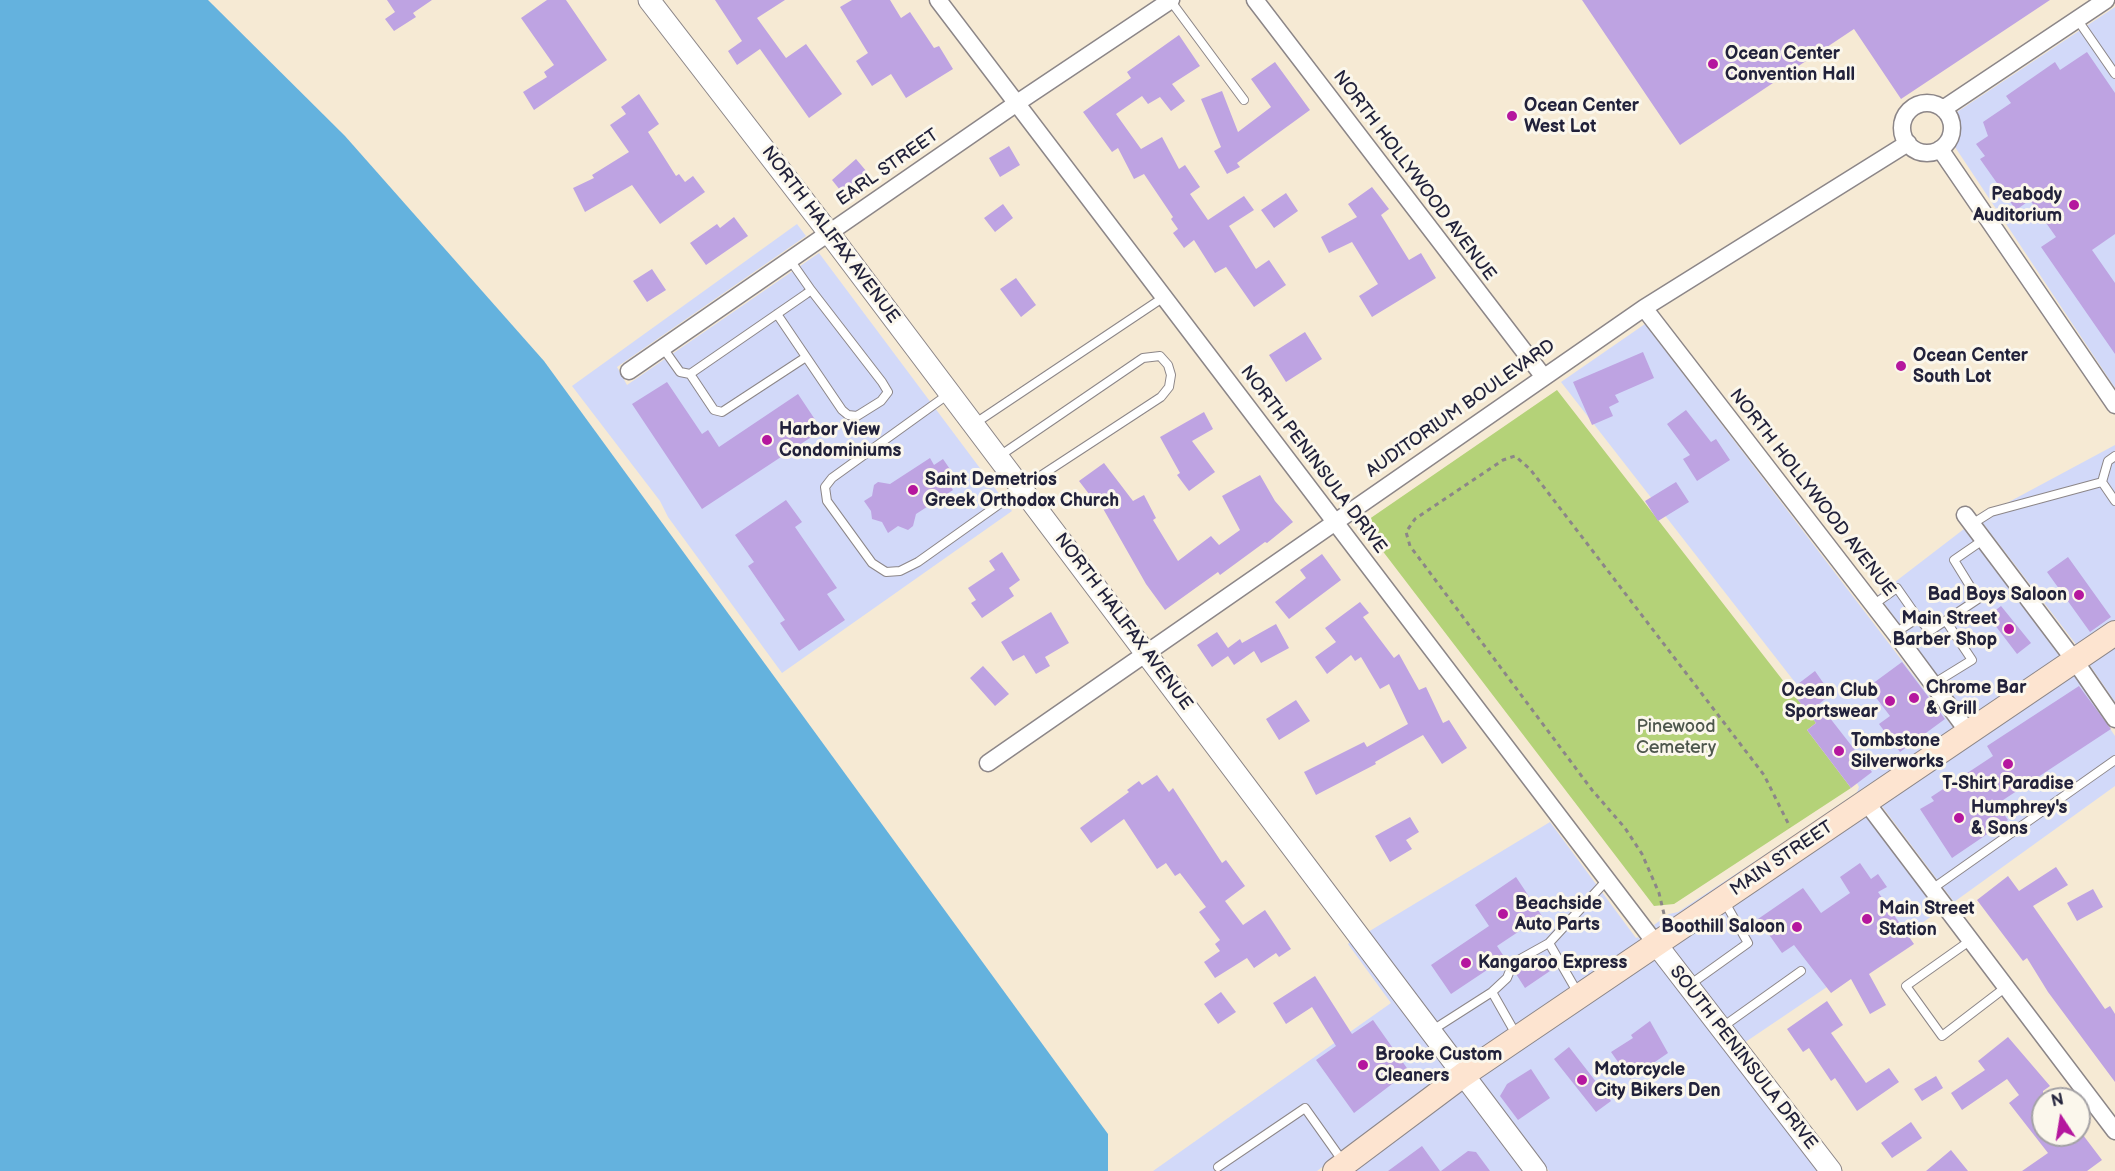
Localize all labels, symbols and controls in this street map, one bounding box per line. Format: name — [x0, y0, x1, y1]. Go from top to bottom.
place label: Ocean Center Convention Hall — [1725, 43, 1855, 86]
marker: Ocean Center Convention Hall — [1706, 57, 1720, 71]
street label: NORTH HOLLYWOOD AVENUE — [1328, 67, 1500, 285]
place label: Ocean Center West Lot — [1524, 95, 1639, 138]
marker: Ocean Center West Lot — [1505, 109, 1519, 123]
street label: EARL STREET — [833, 125, 943, 211]
street label: NORTH HALIFAX AVENUE — [756, 142, 904, 328]
place label: Peabody Auditorium — [1973, 184, 2062, 226]
marker: Peabody Auditorium — [2067, 198, 2081, 212]
street label: AUDITORIUM BOULEVARD — [1362, 335, 1560, 483]
place label: Ocean Center South Lot — [1913, 345, 2028, 388]
marker: Ocean Center South Lot — [1894, 359, 1908, 373]
street label: NORTH PENINSULA DRIVE — [1235, 362, 1391, 558]
street label: NORTH HOLLYWOOD AVENUE — [1724, 385, 1900, 601]
place label: Harbor View Condominiums — [779, 419, 901, 462]
marker: Harbor View Condominiums — [760, 433, 774, 447]
place label: Saint Demetrios Greek Orthodox Church — [925, 469, 1119, 512]
marker: Saint Demetrios Greek Orthodox Church — [906, 483, 920, 497]
street label: NORTH HALIFAX AVENUE — [1049, 529, 1197, 715]
place label: Bad Boys Saloon — [1927, 584, 2067, 606]
marker: Bad Boys Saloon — [2072, 588, 2086, 602]
place label: Main Street Barber Shop — [1892, 608, 1997, 650]
marker: Main Street Barber Shop — [2002, 622, 2016, 636]
place label: Chrome Bar & Grill — [1926, 677, 2026, 720]
place label: Ocean Club Sportswear — [1781, 680, 1878, 722]
marker: Chrome Bar & Grill — [1907, 691, 1921, 705]
marker: Ocean Club Sportswear — [1883, 694, 1897, 708]
park label: Pinewood Cemetery — [1636, 716, 1716, 758]
place label: Tombstone Silverworks — [1851, 730, 1944, 772]
marker: Tombstone Silverworks — [1832, 744, 1846, 758]
marker: T-Shirt Paradise — [2001, 757, 2015, 771]
place label: T-Shirt Paradise — [1942, 773, 2074, 795]
place label: Humphrey's & Sons — [1971, 797, 2067, 840]
marker: Humphrey's & Sons — [1952, 811, 1966, 825]
street label: MAIN STREET — [1727, 817, 1837, 901]
place label: Beachside Auto Parts — [1515, 893, 1602, 936]
place label: Main Street Station — [1879, 898, 1975, 940]
marker: Beachside Auto Parts — [1496, 907, 1510, 921]
marker: Main Street Station — [1860, 912, 1874, 926]
place label: Boothill Saloon — [1661, 916, 1785, 938]
marker: Boothill Saloon — [1790, 920, 1804, 934]
place label: Kangaroo Express — [1478, 952, 1627, 974]
marker: Kangaroo Express — [1459, 956, 1473, 970]
street label: SOUTH PENINSULA DRIVE — [1665, 962, 1821, 1154]
place label: Brooke Custom Cleaners — [1375, 1044, 1502, 1086]
marker: Brooke Custom Cleaners — [1356, 1058, 1370, 1072]
place label: Motorcycle City Bikers Den — [1594, 1059, 1721, 1102]
marker: Motorcycle City Bikers Den — [1575, 1073, 1589, 1087]
north arrow — [2031, 1087, 2091, 1147]
text: N — [2050, 1090, 2065, 1111]

